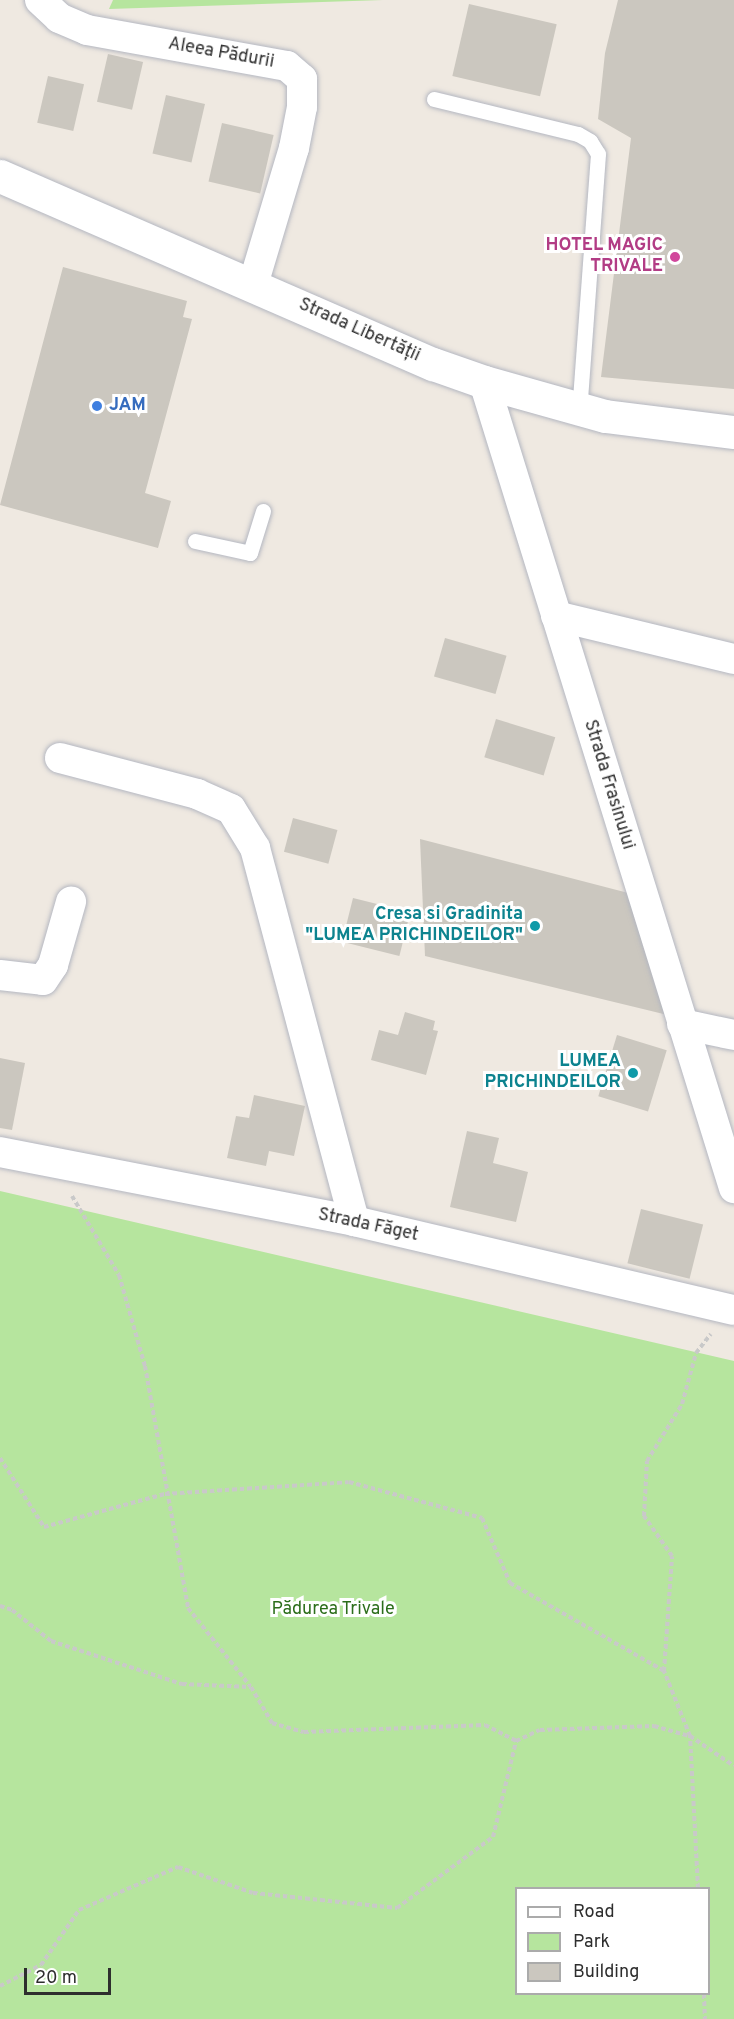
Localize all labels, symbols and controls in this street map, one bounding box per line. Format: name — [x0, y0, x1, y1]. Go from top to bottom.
street label: Aleea Pădurii — [166, 34, 276, 74]
place label: HOTEL MAGIC TRIVALE — [545, 236, 663, 278]
marker: HOTEL MAGIC TRIVALE — [668, 250, 682, 264]
street label: Strada Libertății — [295, 295, 423, 367]
place label: JAM — [109, 395, 146, 417]
marker: JAM — [90, 399, 104, 413]
street label: Strada Frasinului — [578, 718, 638, 852]
place label: Cresa si Gradinita "LUMEA PRICHINDEILOR" — [305, 905, 523, 948]
marker: Cresa si Gradinita "LUMEA PRICHINDEILOR" — [528, 919, 542, 933]
place label: LUMEA PRICHINDEILOR — [485, 1052, 621, 1094]
marker: LUMEA PRICHINDEILOR — [626, 1066, 640, 1080]
street label: Strada Făget — [316, 1205, 420, 1247]
park label: Pădurea Trivale — [271, 1599, 395, 1621]
legend — [515, 1887, 710, 1995]
text: Road — [573, 1901, 615, 1924]
text: Park — [573, 1931, 610, 1954]
scale bar — [27, 1956, 114, 1994]
text: Building — [573, 1961, 639, 1984]
text: 20 m — [35, 1967, 77, 1990]

